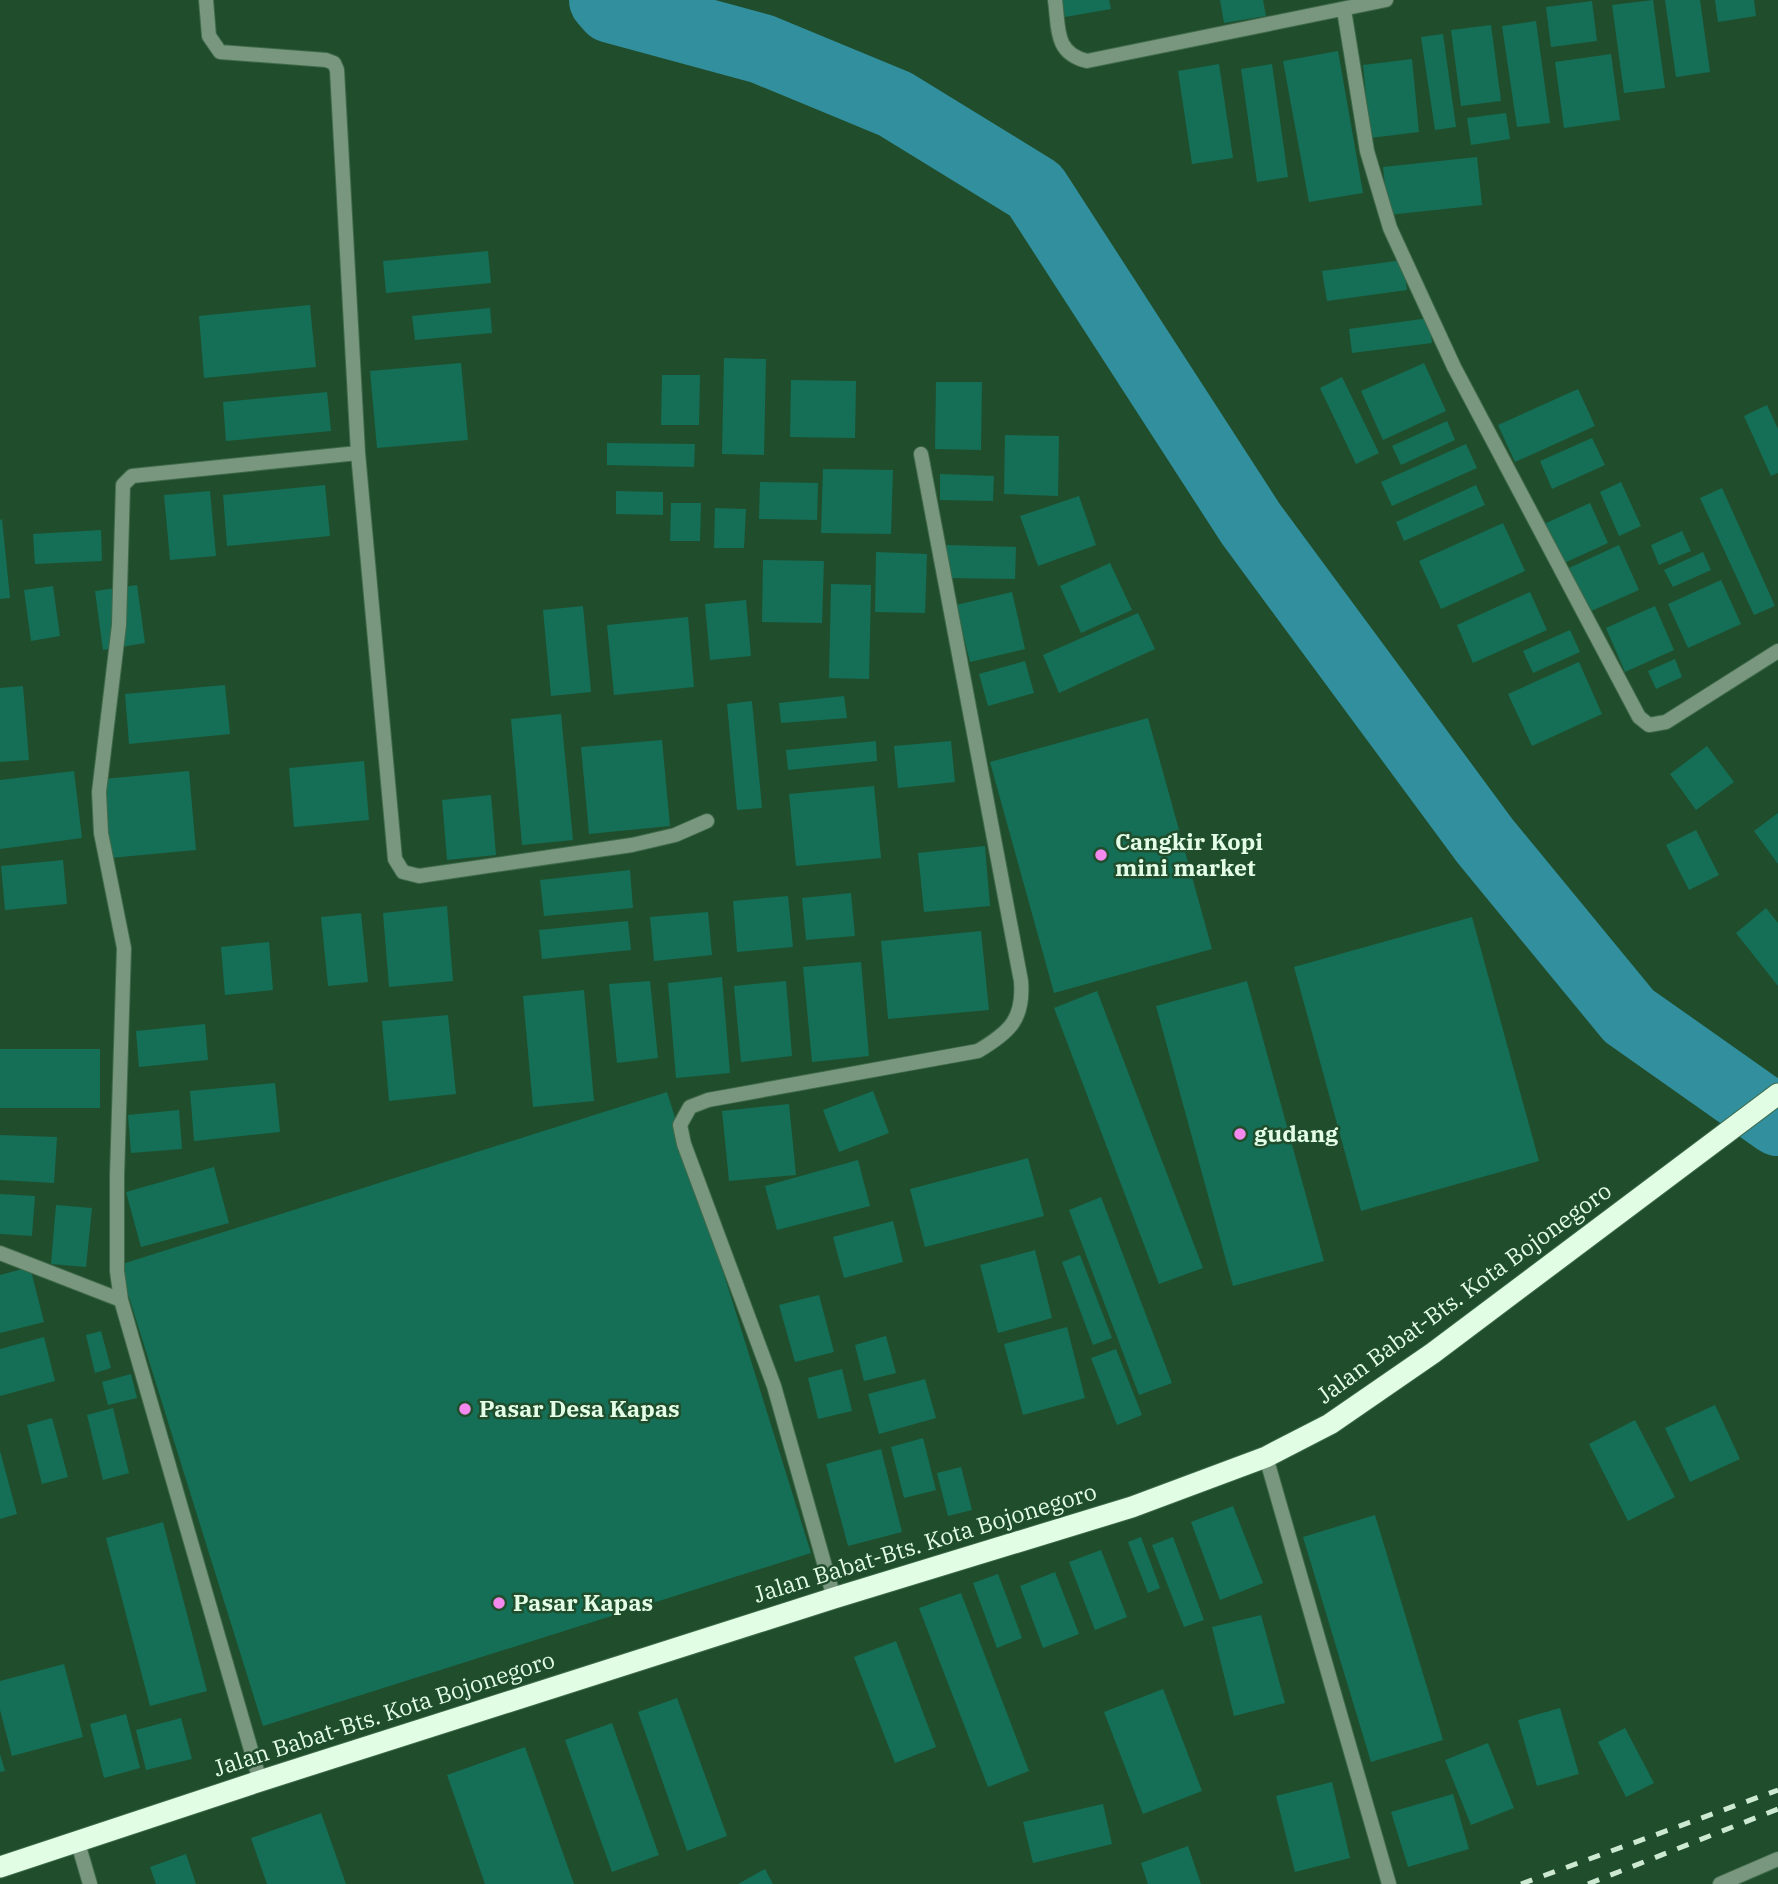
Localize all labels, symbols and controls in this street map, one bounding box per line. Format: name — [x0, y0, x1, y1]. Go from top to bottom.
place label: Cangkir Kopi mini market — [1115, 826, 1263, 882]
marker: Cangkir Kopi mini market — [1093, 847, 1109, 863]
place label: gudang — [1254, 1118, 1339, 1148]
marker: gudang — [1232, 1126, 1248, 1142]
street label: Jalan Babat-Bts. Kota Bojonegoro — [1310, 1175, 1617, 1409]
place label: Pasar Desa Kapas — [479, 1393, 680, 1423]
marker: Pasar Desa Kapas — [457, 1401, 473, 1417]
street label: Jalan Babat-Bts. Kota Bojonegoro — [749, 1475, 1100, 1609]
place label: Pasar Kapas — [513, 1587, 653, 1617]
marker: Pasar Kapas — [491, 1595, 507, 1611]
street label: Jalan Babat-Bts. Kota Bojonegoro — [209, 1644, 558, 1783]

